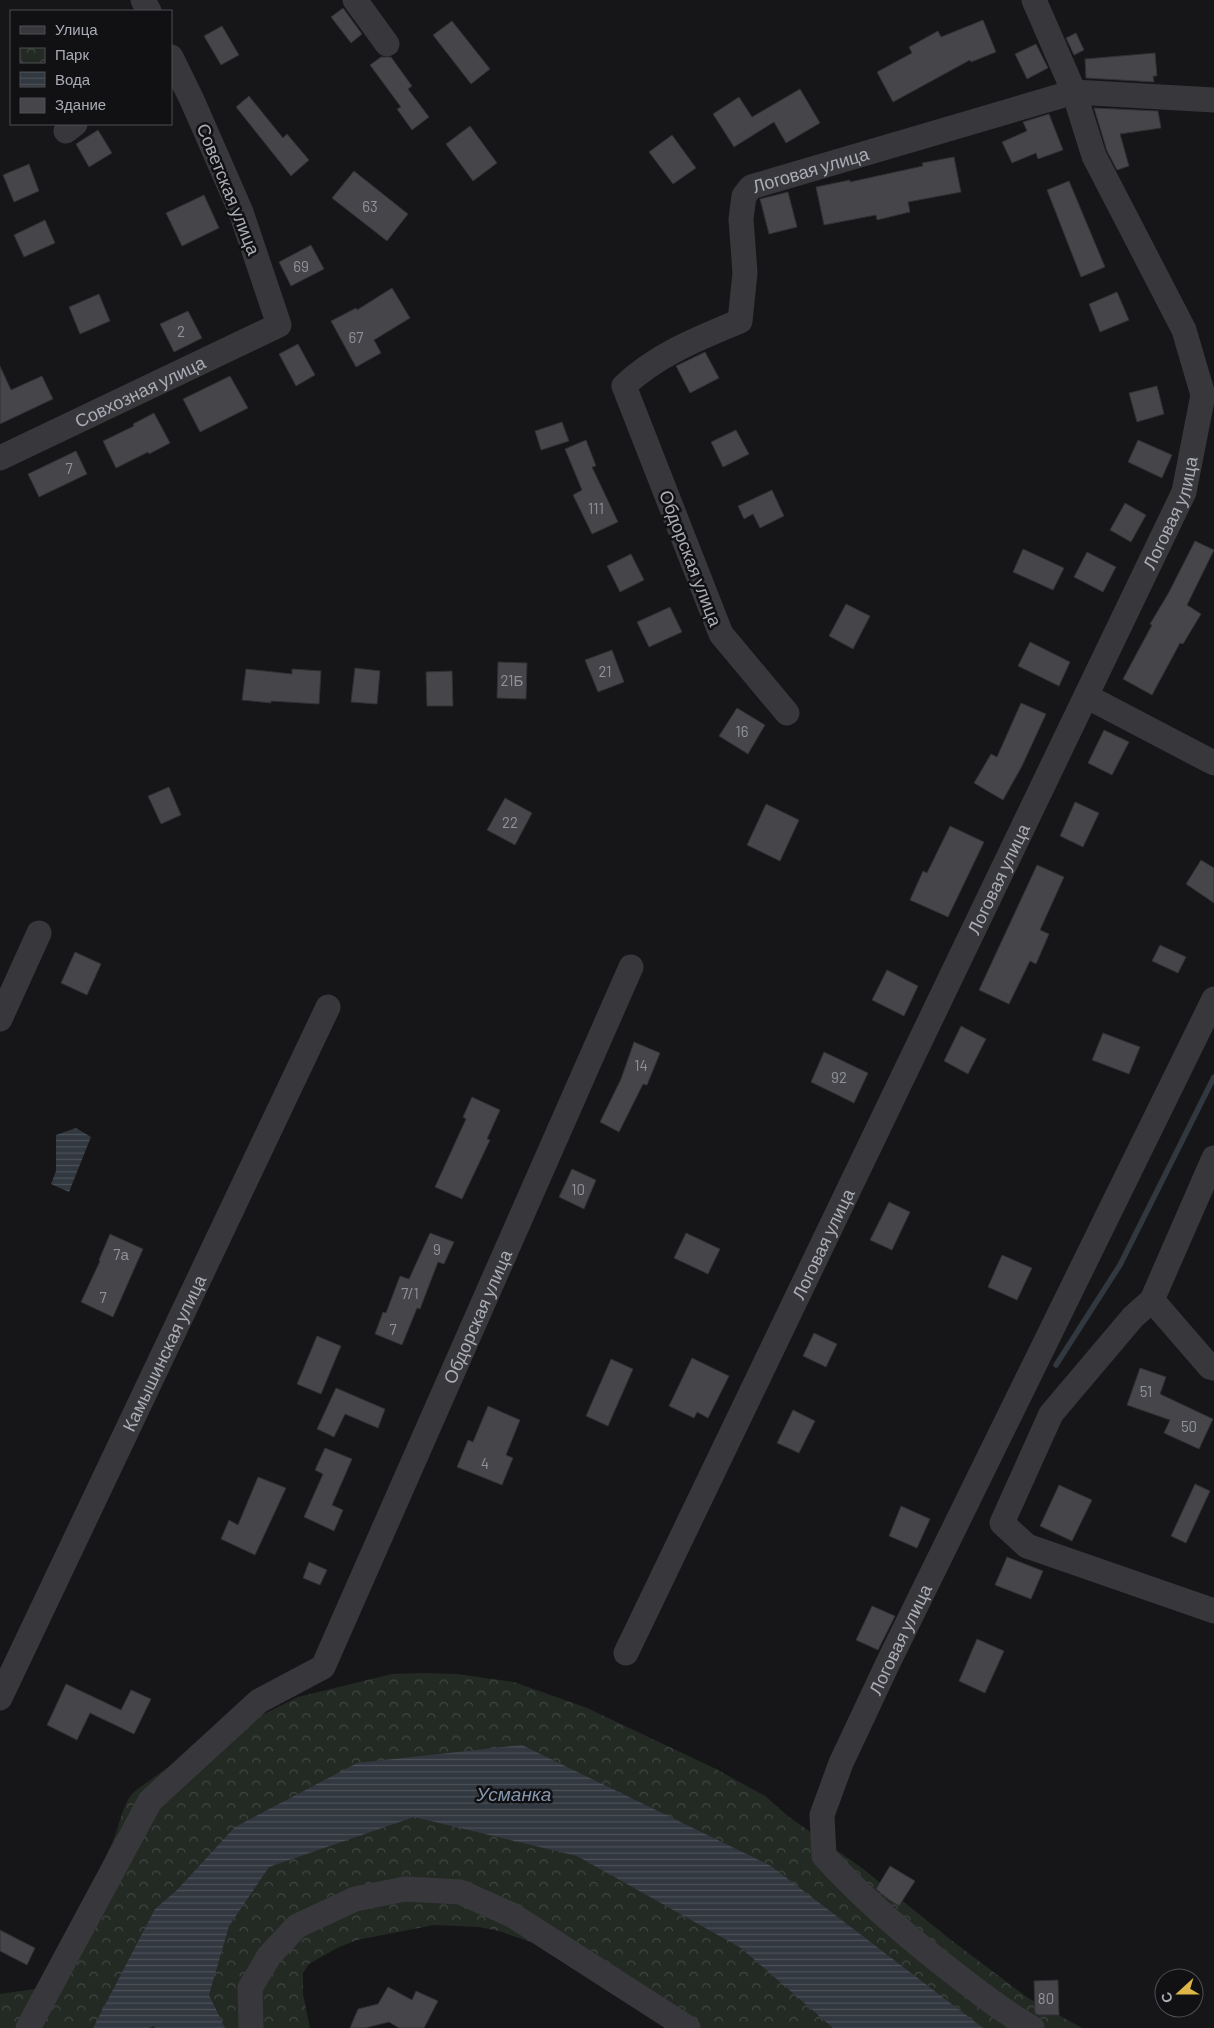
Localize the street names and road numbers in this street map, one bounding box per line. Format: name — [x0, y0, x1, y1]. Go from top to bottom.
street label: Советская улица — [193, 120, 266, 259]
street label: Логовая улица — [750, 142, 872, 197]
street label: Совхозная улица — [71, 350, 210, 432]
street label: Логовая улица — [1138, 454, 1202, 573]
street label: Обдорская улица — [655, 487, 727, 630]
street label: Логовая улица — [962, 819, 1034, 938]
street label: Логовая улица — [787, 1184, 859, 1303]
street label: Обдорская улица — [438, 1245, 517, 1387]
street label: Камышинская улица — [117, 1270, 211, 1435]
street label: Логовая улица — [864, 1580, 936, 1698]

